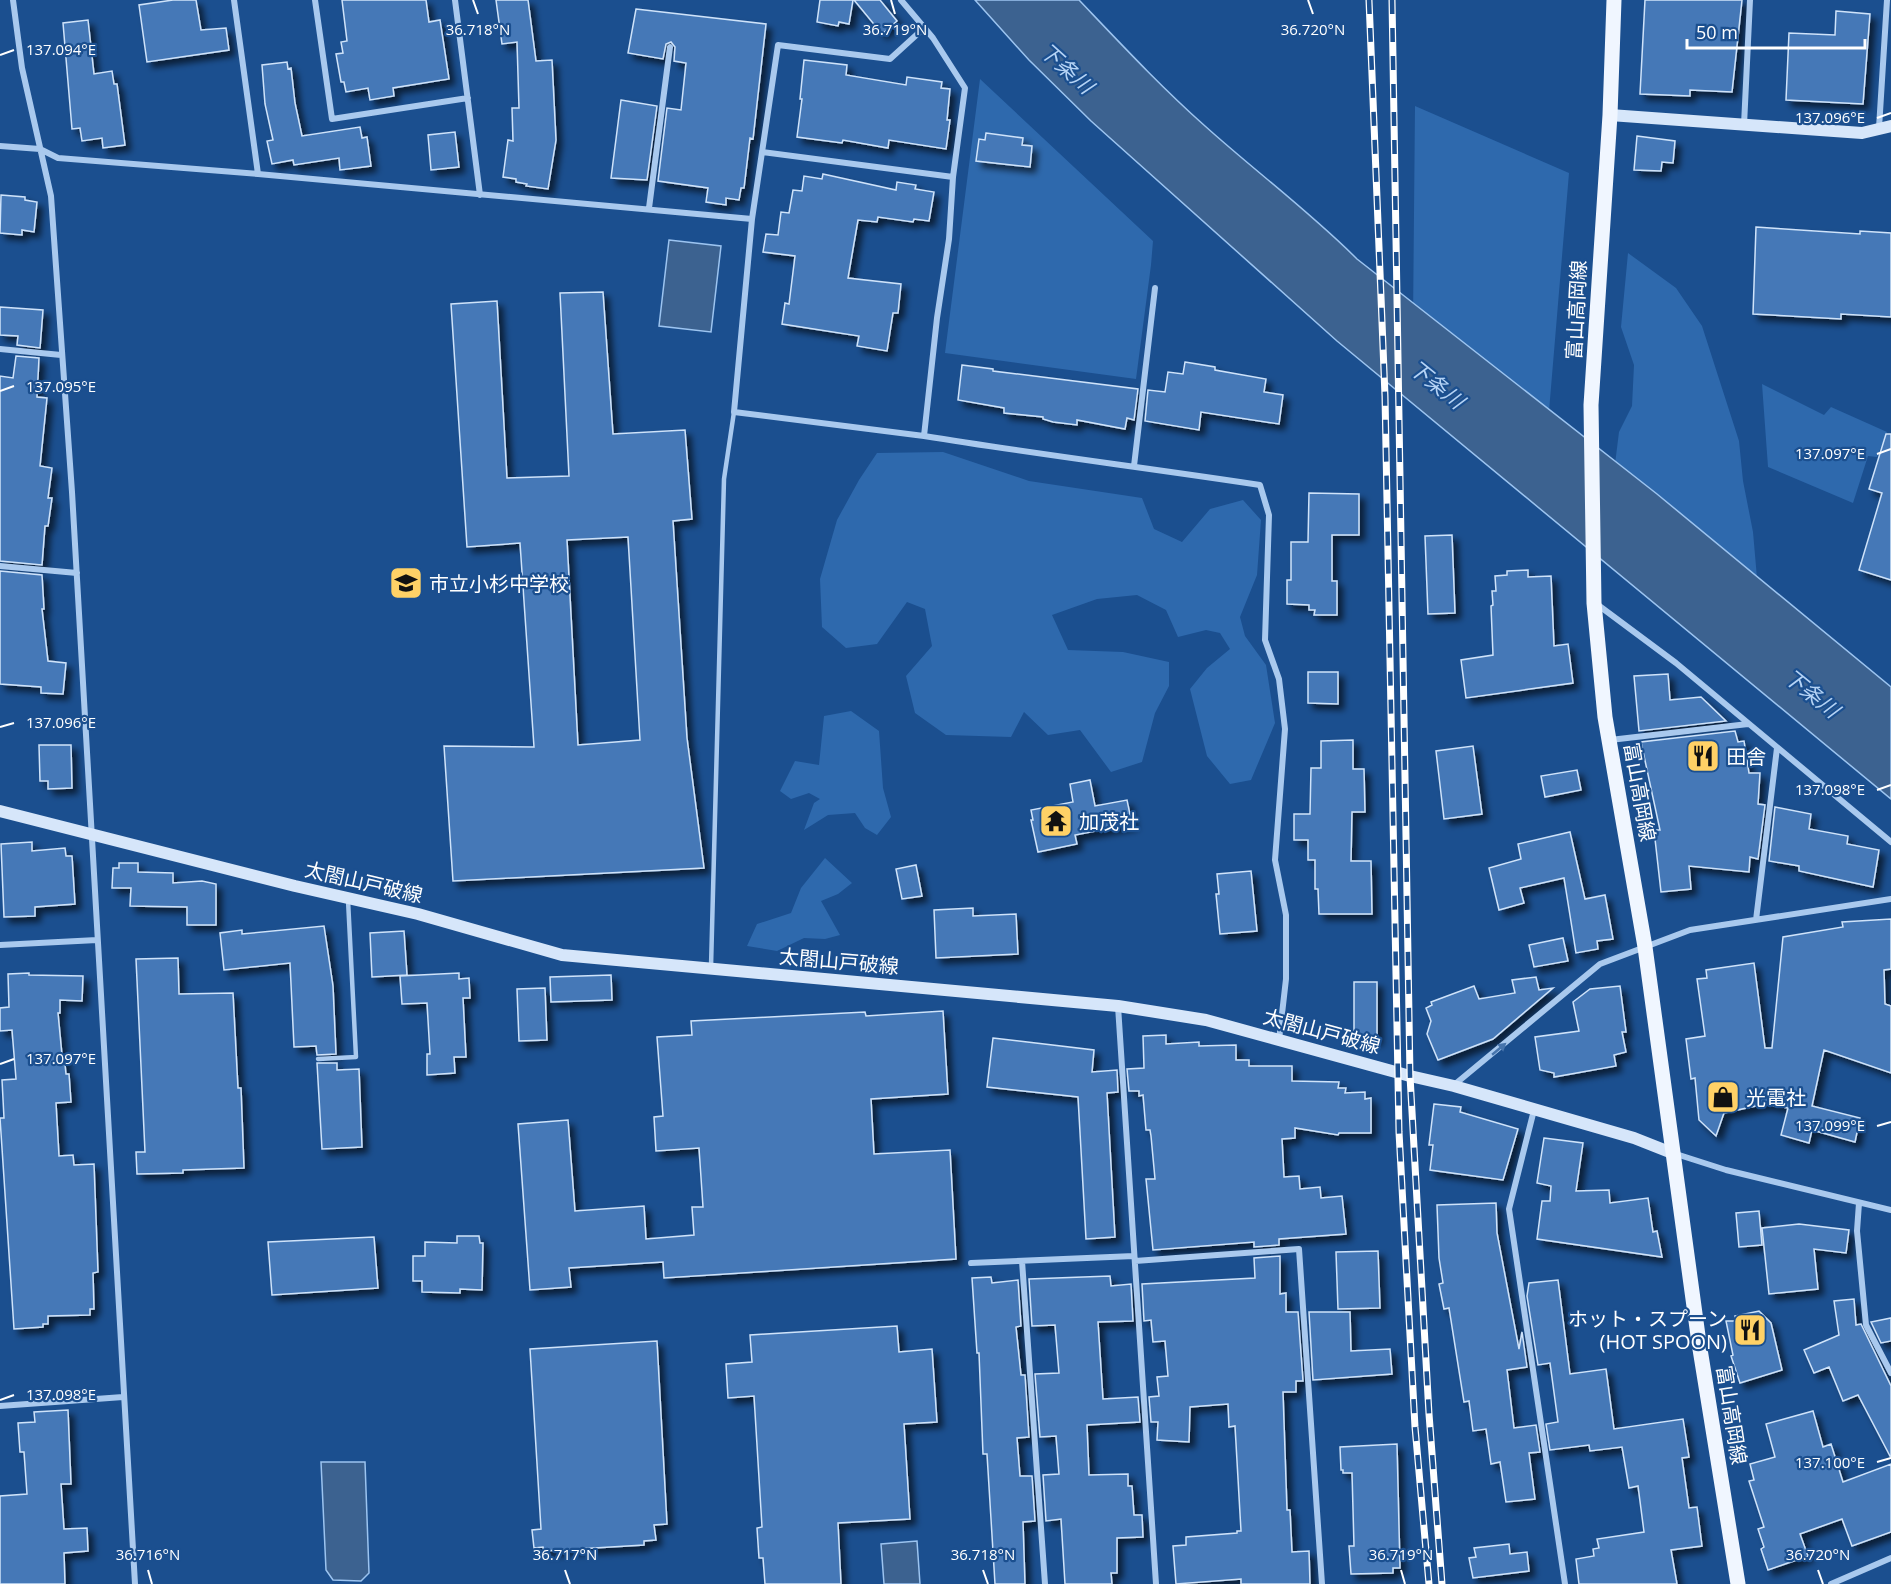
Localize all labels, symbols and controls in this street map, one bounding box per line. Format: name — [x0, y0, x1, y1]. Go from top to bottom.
scale bar — [1687, 12, 1866, 50]
text: 36.718°N — [446, 19, 510, 39]
text: 36.719°N — [863, 19, 927, 39]
text: 36.720°N — [1281, 19, 1345, 39]
text: 50 m — [1696, 20, 1738, 44]
water label: 下条川 — [1034, 37, 1101, 101]
text: 137.094°E — [26, 39, 96, 59]
text: 137.096°E — [1795, 107, 1865, 127]
street label: 富山高岡線 — [1560, 259, 1592, 361]
water label: 下条川 — [1404, 353, 1472, 416]
text: 137.095°E — [26, 376, 96, 396]
text: 137.097°E — [1795, 443, 1865, 463]
school or university icon: 市立小杉中学校 — [388, 565, 424, 601]
place label: 市立小杉中学校 — [429, 570, 569, 597]
water label: 下条川 — [1779, 662, 1847, 725]
text: 137.096°E — [26, 712, 96, 732]
restaurant icon: 田舎 — [1685, 738, 1721, 774]
street label: 富山高岡線 — [1618, 740, 1662, 844]
place label: 田舎 — [1726, 743, 1766, 770]
text: 137.098°E — [1795, 779, 1865, 799]
temple icon: 加茂社 — [1038, 803, 1074, 839]
place label: 加茂社 — [1079, 808, 1139, 835]
street label: 太閤山戸破線 — [303, 855, 425, 909]
street label: 太閤山戸破線 — [778, 942, 900, 980]
street label: 太閤山戸破線 — [1261, 1002, 1383, 1060]
one-way arrow — [1491, 1043, 1506, 1055]
text: 137.097°E — [26, 1048, 96, 1068]
shop icon: 光電社 — [1705, 1079, 1741, 1115]
place label: 光電社 — [1746, 1084, 1806, 1111]
text: 137.099°E — [1795, 1115, 1865, 1135]
place label: ホット・スプーン (HOT SPOON) — [1568, 1305, 1727, 1355]
restaurant icon: ホット・スプーン (HOT SPOON) — [1732, 1312, 1768, 1348]
street label: 富山高岡線 — [1711, 1364, 1753, 1466]
text: 137.098°E — [26, 1384, 96, 1404]
text: 137.100°E — [1795, 1452, 1865, 1472]
text: 36.716°N — [116, 1544, 180, 1564]
text: 36.717°N — [533, 1544, 597, 1564]
text: 36.718°N — [951, 1544, 1015, 1564]
text: 36.719°N — [1369, 1544, 1433, 1564]
text: 36.720°N — [1786, 1544, 1850, 1564]

